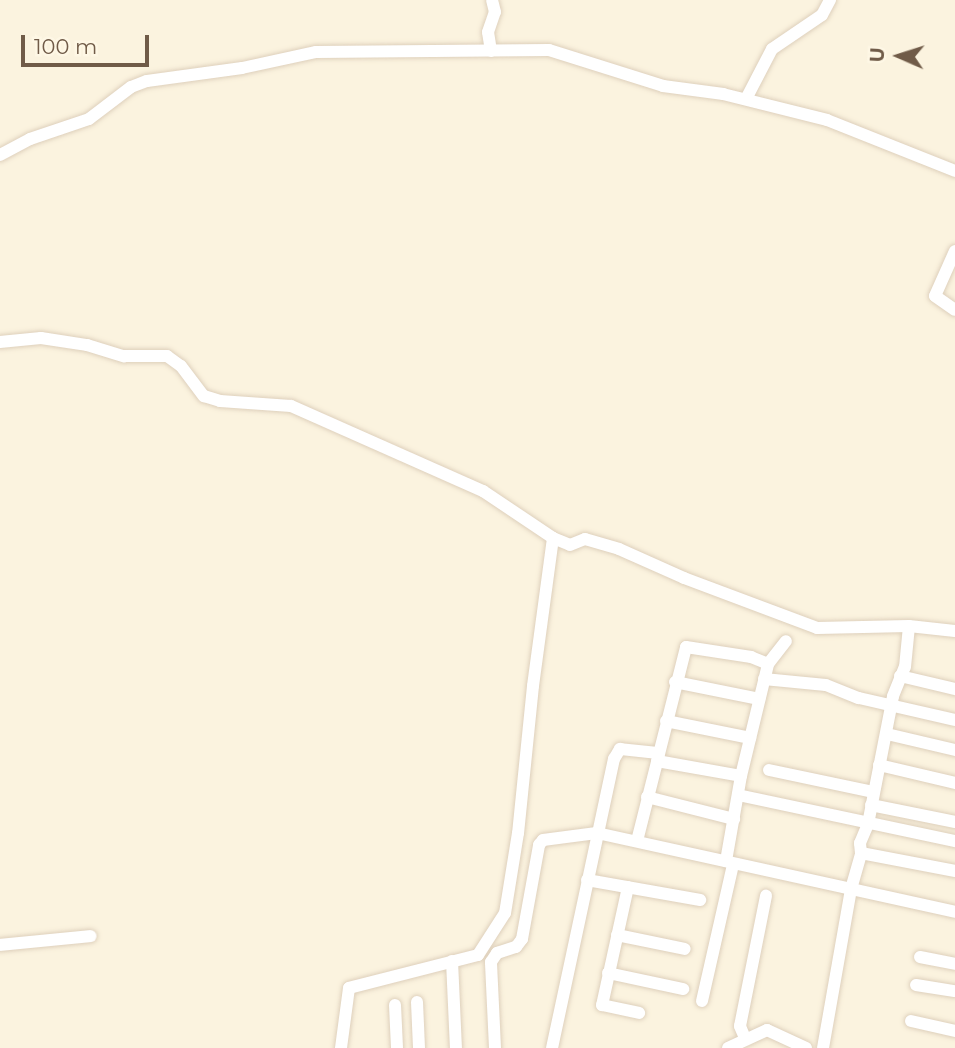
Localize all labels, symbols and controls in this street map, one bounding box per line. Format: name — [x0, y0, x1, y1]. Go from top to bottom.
scale bar — [24, 21, 152, 65]
north arrow — [864, 21, 934, 91]
text: 100 m — [34, 34, 97, 59]
text: U — [866, 47, 889, 63]

